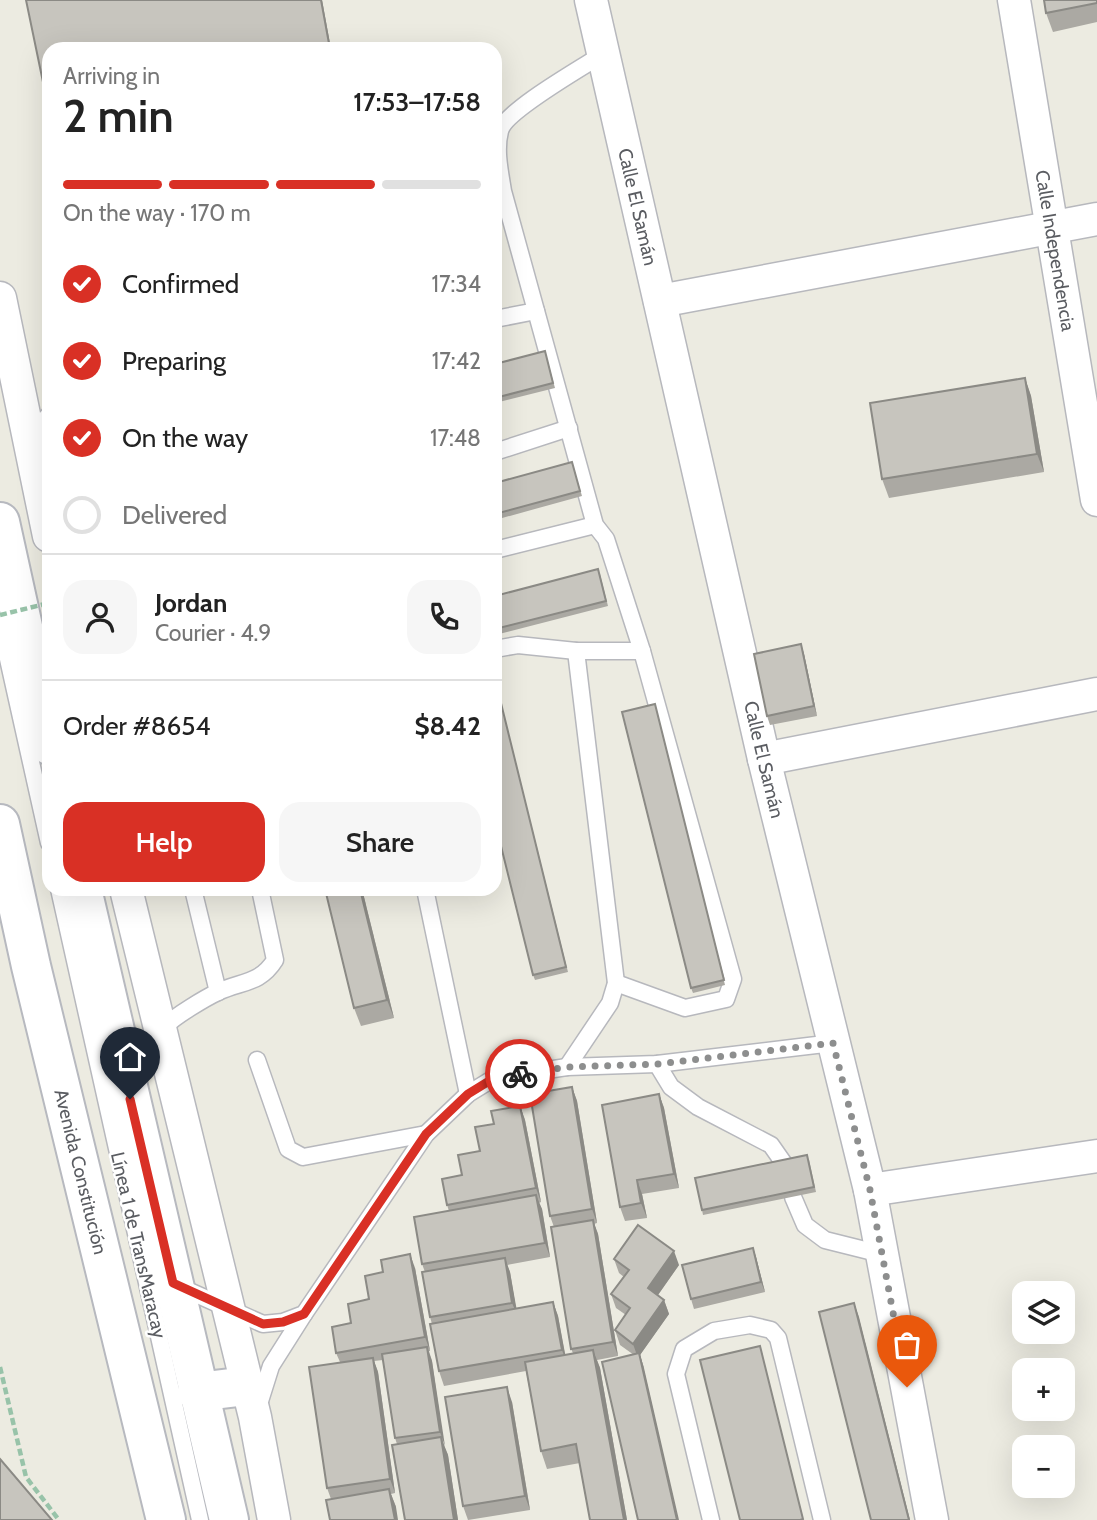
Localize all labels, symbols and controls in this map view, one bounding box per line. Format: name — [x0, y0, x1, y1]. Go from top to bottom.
text: Arriving in — [63, 62, 160, 90]
text: 17:53–17:58 — [353, 86, 481, 118]
text: 2 min — [63, 88, 174, 144]
street label: Calle El Samán — [613, 146, 662, 268]
street label: Calle Independencia — [1030, 168, 1080, 333]
text: On the way · 170 m — [63, 199, 251, 227]
icon: check — [63, 265, 101, 303]
text: Confirmed — [122, 268, 239, 300]
text: 17:34 — [431, 270, 481, 298]
icon: check — [63, 342, 101, 380]
text: Preparing — [122, 345, 226, 377]
text: 17:42 — [432, 347, 481, 375]
icon: check — [63, 419, 101, 457]
text: On the way — [122, 422, 248, 454]
text: 17:48 — [430, 424, 481, 452]
text: Delivered — [122, 499, 227, 531]
button: person — [63, 580, 137, 654]
button: phone — [407, 580, 481, 654]
text: Jordan — [155, 587, 227, 619]
text: Courier · 4.9 — [155, 619, 271, 647]
street label: Calle El Samán — [739, 699, 789, 820]
text: Order #8654 — [63, 710, 210, 742]
text: $8.42 — [415, 710, 481, 742]
button: Help — [63, 802, 265, 882]
button: Share — [279, 802, 481, 882]
pin — [100, 1027, 160, 1099]
icon: home — [111, 1038, 149, 1076]
courier — [485, 1039, 555, 1109]
icon: bike — [501, 1055, 539, 1093]
street label: Avenida Constitución — [49, 1087, 112, 1257]
street label: Línea 1 de TransMaracay — [106, 1150, 171, 1341]
map controls — [1012, 1281, 1075, 1498]
button: layers — [1012, 1281, 1075, 1344]
pin — [877, 1315, 937, 1387]
icon: bag — [888, 1326, 926, 1364]
button: + — [1012, 1358, 1075, 1421]
button: − — [1012, 1435, 1075, 1498]

